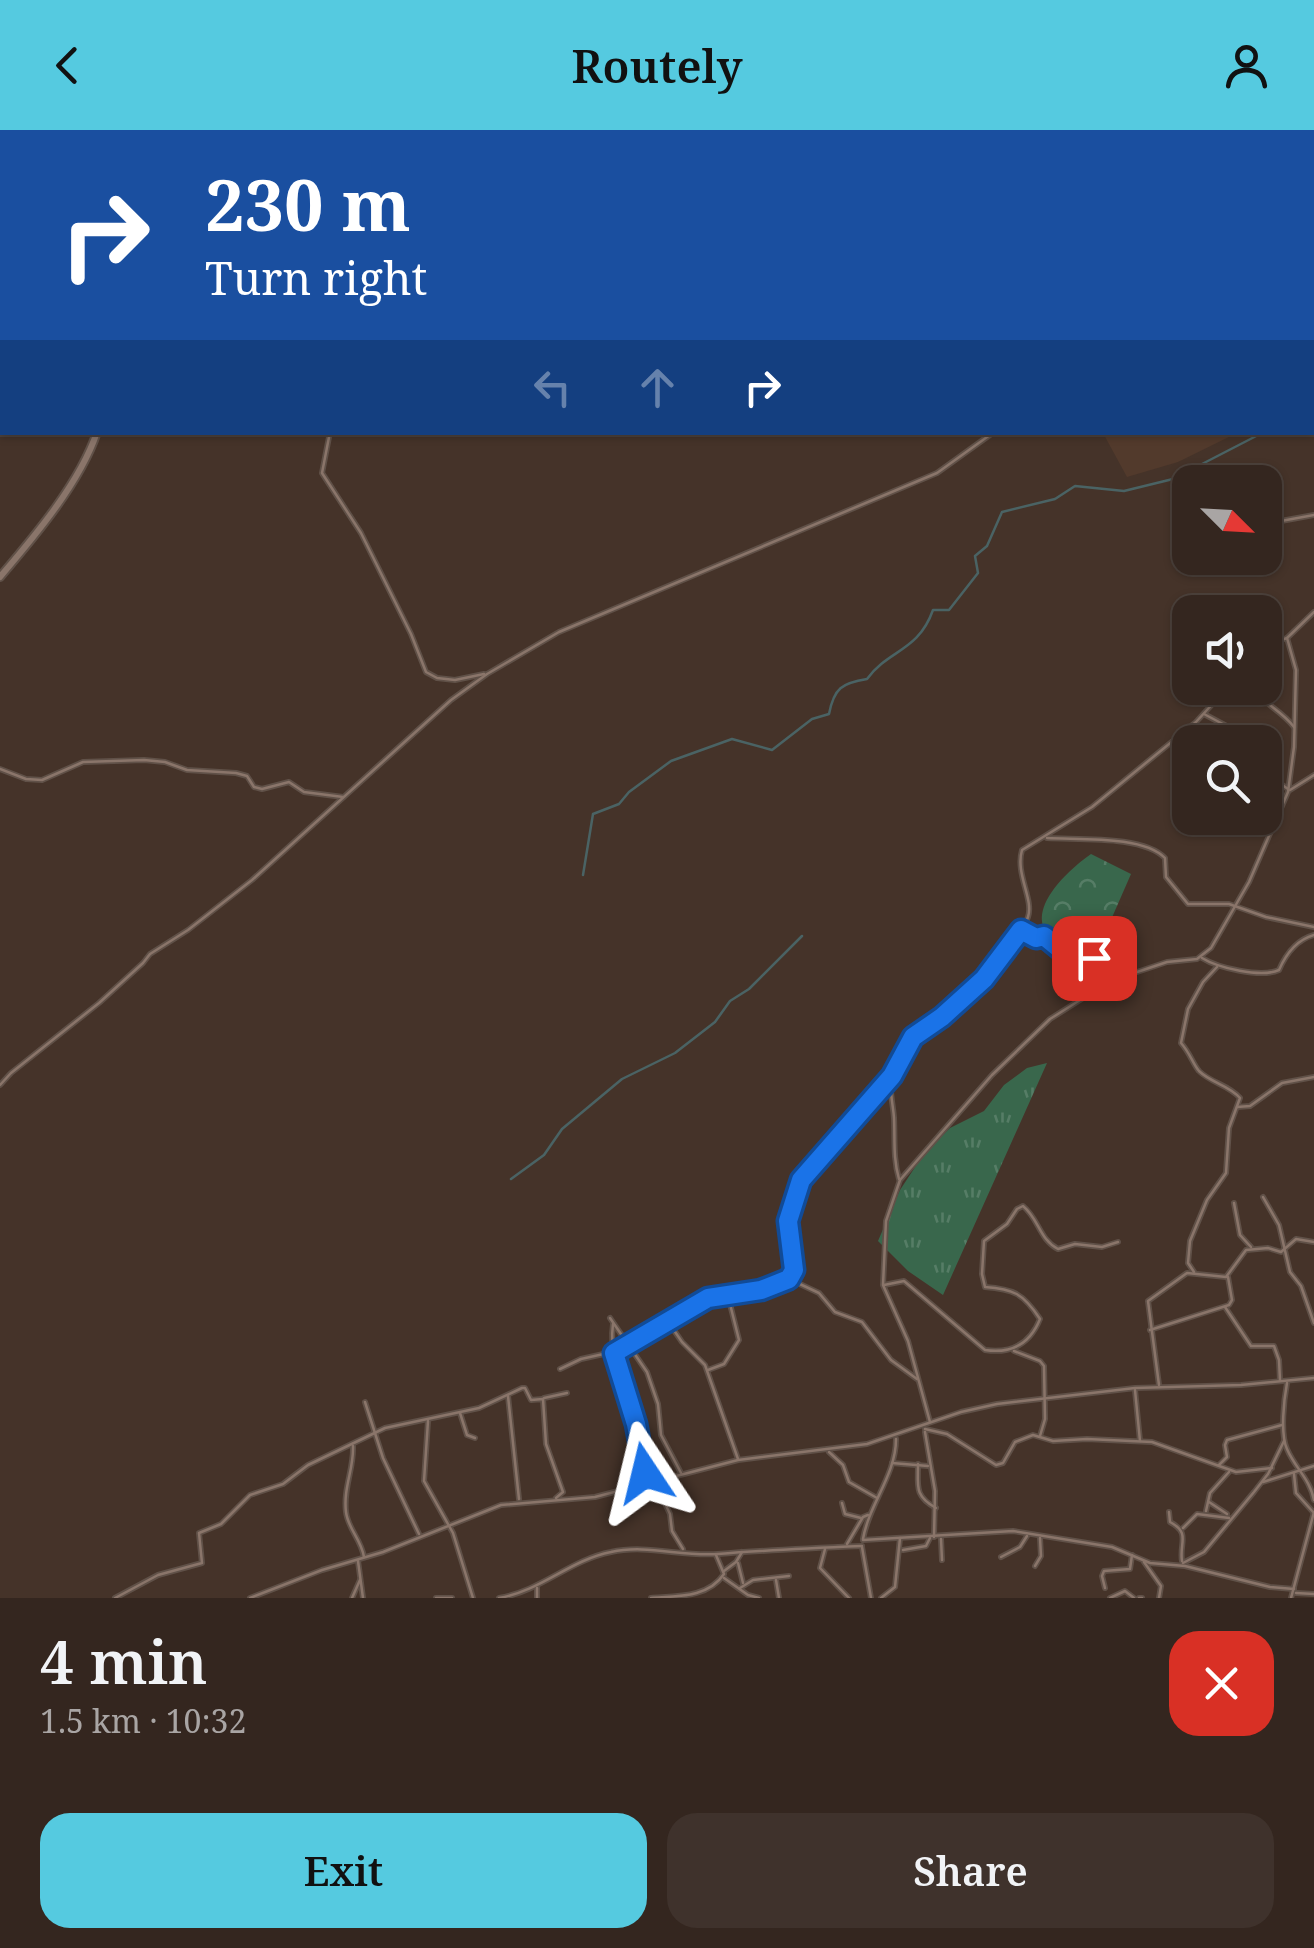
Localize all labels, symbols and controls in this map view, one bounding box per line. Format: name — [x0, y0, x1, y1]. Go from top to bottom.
text: Routely — [572, 35, 742, 96]
icon: back — [40, 38, 95, 93]
icon: person — [1219, 38, 1274, 93]
text: 230 m — [205, 156, 411, 252]
icon: right — [40, 170, 170, 300]
text: Turn right — [205, 247, 427, 308]
icon: left — [525, 360, 580, 415]
icon: ahead — [630, 360, 685, 415]
icon: right — [735, 360, 790, 415]
north arrow — [1172, 465, 1282, 575]
map controls — [1172, 465, 1282, 835]
button: sound — [1172, 595, 1282, 705]
button: search — [1172, 725, 1282, 835]
pin — [1052, 916, 1137, 1001]
icon: arrive — [1067, 931, 1122, 986]
position arrow — [593, 1421, 697, 1525]
text: 4 min — [40, 1620, 208, 1702]
button: close — [1169, 1631, 1274, 1736]
text: 1.5 km · 10:32 — [40, 1699, 246, 1742]
button: Exit — [40, 1813, 647, 1928]
button: Share — [667, 1813, 1274, 1928]

